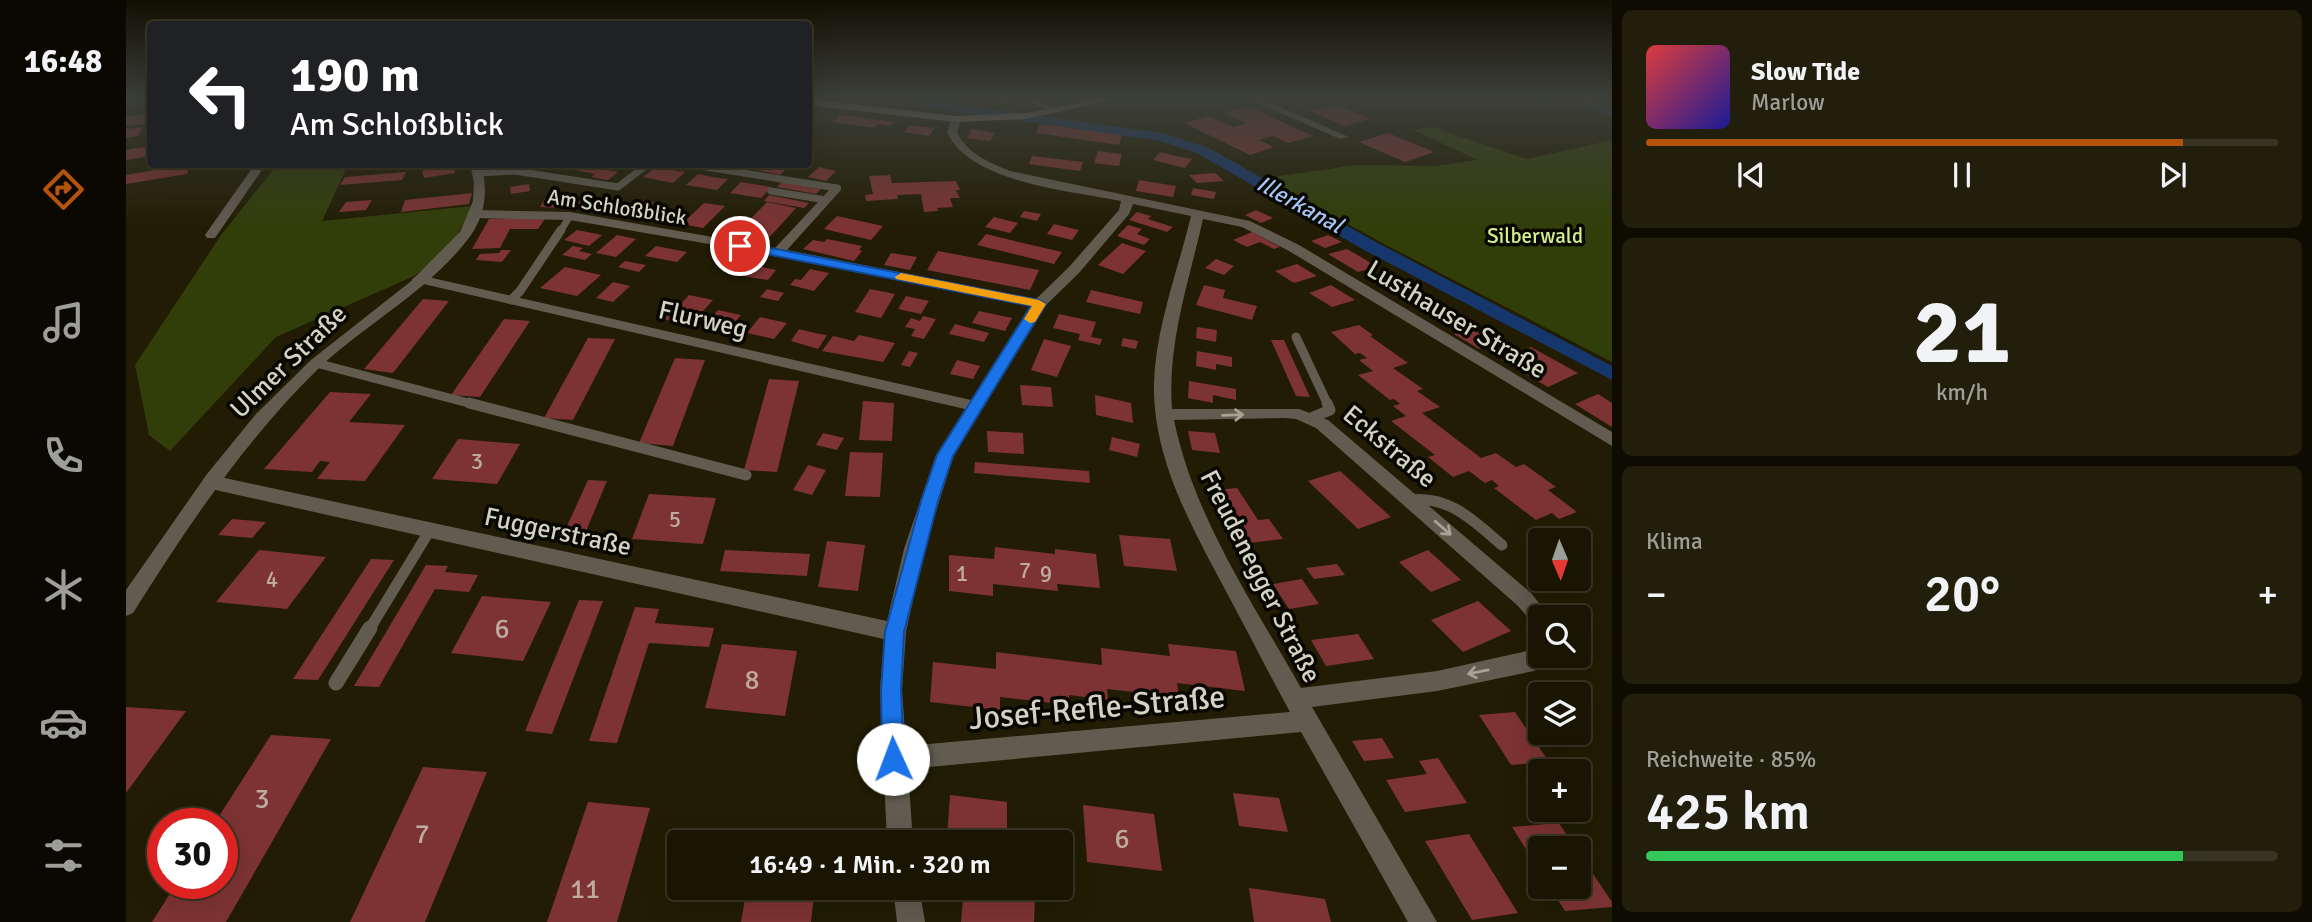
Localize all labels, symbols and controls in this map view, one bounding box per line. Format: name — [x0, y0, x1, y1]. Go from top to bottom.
text: 16:48 — [24, 42, 102, 81]
text: 190 m — [290, 45, 420, 105]
icon: left — [175, 49, 266, 140]
text: Slow Tide — [1751, 56, 1860, 88]
text: Marlow — [1751, 88, 1825, 117]
text: Am Schloßblick — [290, 105, 504, 144]
icon: previous — [1732, 156, 1770, 194]
icon: pause — [1943, 156, 1981, 194]
icon: next — [2154, 156, 2192, 194]
icon: directions — [39, 165, 88, 214]
water label: Illerkanal — [1252, 169, 1350, 241]
street label: Am Schloßblick — [546, 183, 689, 231]
pin — [710, 216, 770, 276]
park label: Silberwald — [1487, 223, 1583, 249]
icon: arrive — [721, 227, 759, 265]
street label: Lusthauser Straße — [1361, 254, 1552, 386]
text: 21 — [1913, 276, 2011, 389]
street label: Flurweg — [655, 294, 750, 346]
icon: music — [39, 298, 88, 347]
street label: Ulmer Straße — [224, 298, 354, 425]
text: km/h — [1936, 378, 1988, 407]
street label: Eckstraße — [1336, 398, 1443, 495]
one-way arrow — [1221, 409, 1244, 422]
icon: phone — [39, 431, 88, 480]
house number: 3 — [471, 447, 483, 476]
street label: Freudenegger Straße — [1193, 465, 1328, 688]
street label: Fuggerstraße — [481, 501, 634, 563]
house number: 5 — [669, 505, 681, 534]
one-way arrow — [1434, 520, 1452, 536]
text: Klima — [1646, 527, 1703, 556]
north arrow — [1528, 528, 1591, 592]
map controls — [1528, 528, 1591, 899]
house number: 7 — [1019, 556, 1031, 585]
house number: 1 — [956, 559, 968, 588]
house number: 9 — [1040, 560, 1052, 589]
text: 20° — [1924, 562, 2000, 626]
icon: climate — [39, 565, 88, 614]
house number: 4 — [266, 565, 278, 594]
text: − — [1646, 571, 1667, 618]
text: + — [2257, 571, 2278, 618]
button: search — [1528, 605, 1591, 668]
house number: 6 — [494, 612, 510, 646]
house number: 8 — [744, 663, 760, 697]
one-way arrow — [1467, 666, 1490, 680]
street label: Josef-Refle-Straße — [967, 677, 1227, 738]
button: layers — [1528, 682, 1591, 745]
icon: car — [39, 698, 88, 747]
position arrow — [856, 722, 930, 796]
text: Reichweite · 85% — [1646, 745, 1816, 774]
button: + — [1528, 759, 1591, 822]
text: 425 km — [1646, 780, 1810, 844]
house number: 3 — [254, 782, 270, 816]
speed limit sign: 30 — [147, 808, 238, 899]
house number: 7 — [414, 817, 430, 851]
house number: 6 — [1114, 822, 1130, 856]
icon: filters — [39, 831, 88, 880]
button: − — [1528, 836, 1591, 899]
text: 16:49 · 1 Min. · 320 m — [749, 849, 991, 881]
house number: 11 — [570, 872, 600, 906]

